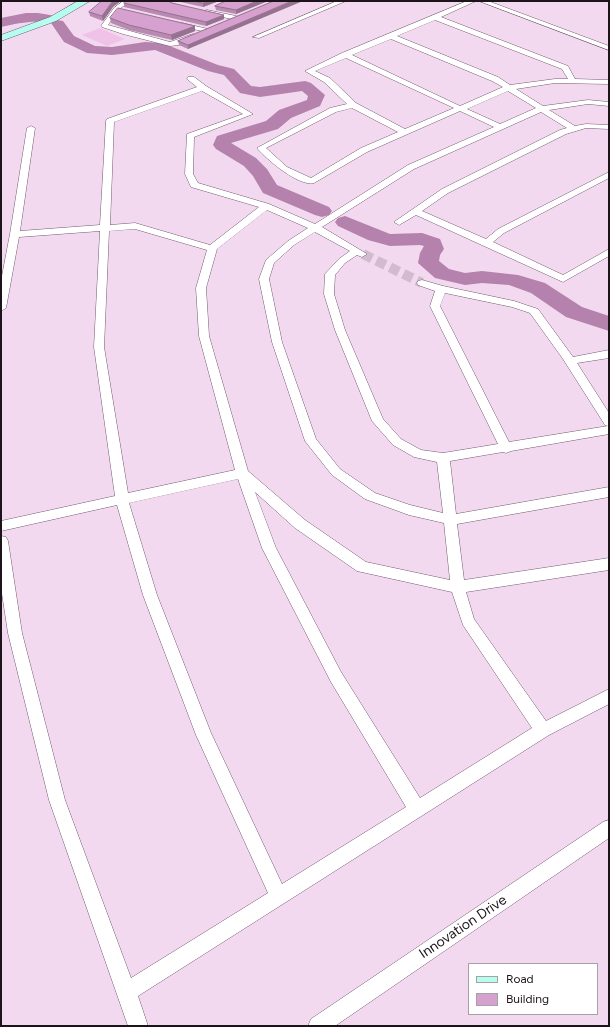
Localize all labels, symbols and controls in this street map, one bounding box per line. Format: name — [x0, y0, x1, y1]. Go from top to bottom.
street label: Innovation Drive — [416, 892, 510, 962]
legend — [468, 963, 598, 1015]
text: Road — [506, 972, 534, 986]
text: Building — [506, 992, 549, 1006]

